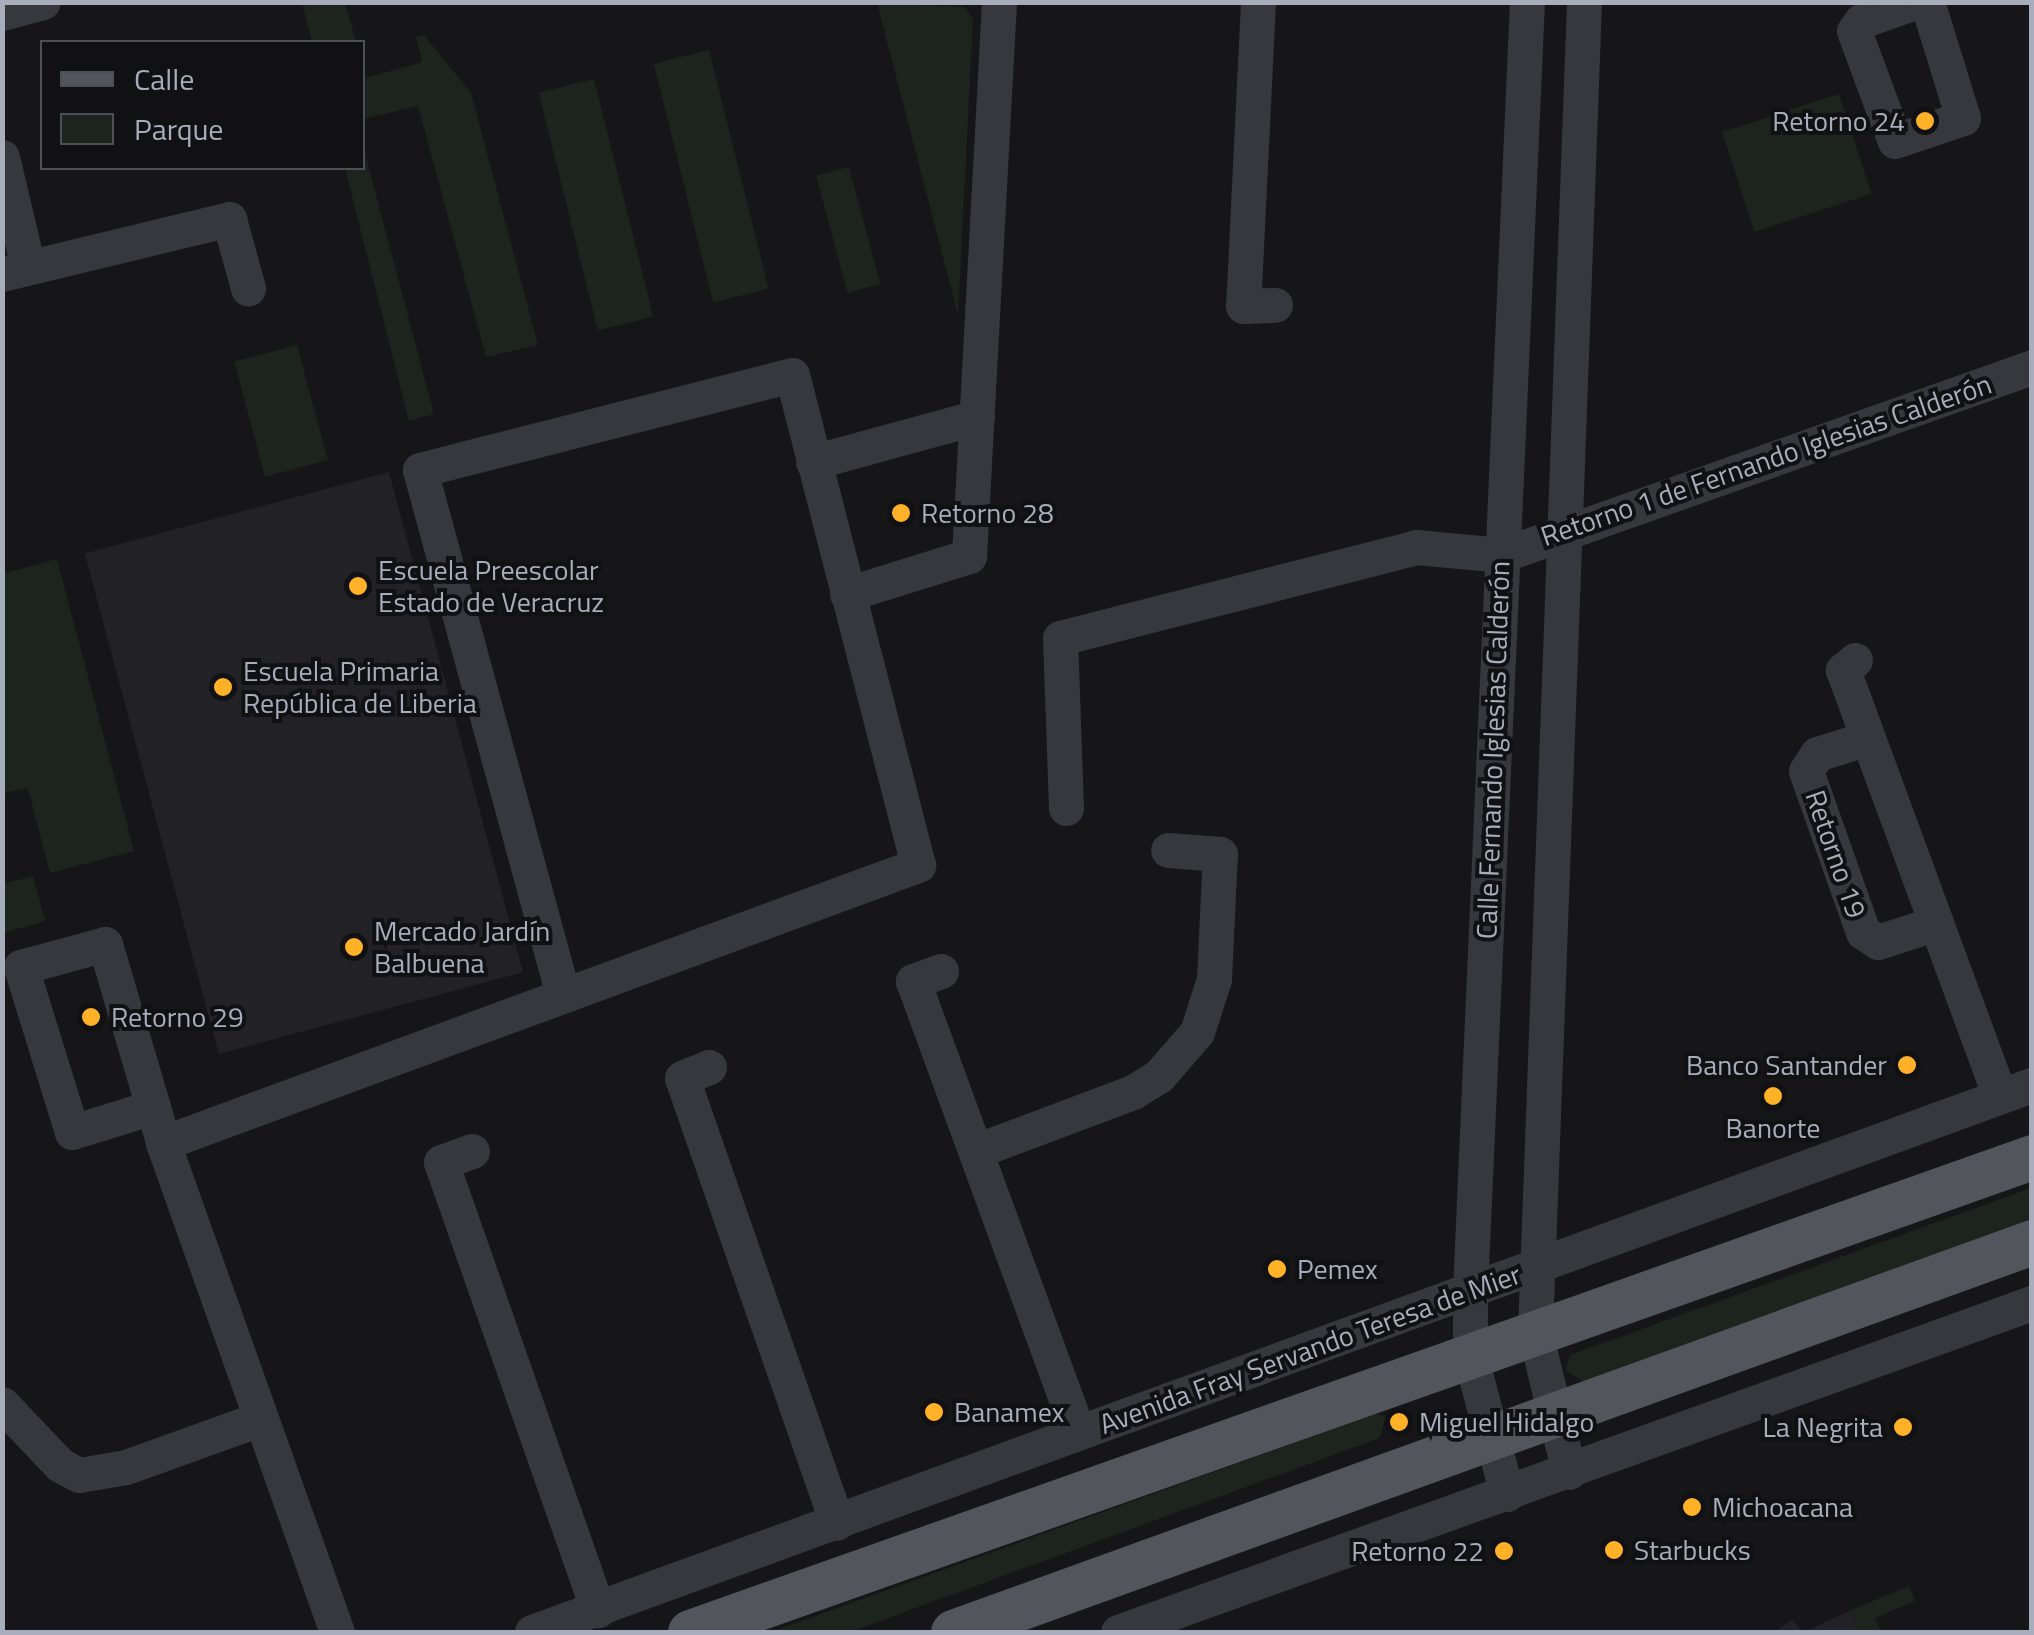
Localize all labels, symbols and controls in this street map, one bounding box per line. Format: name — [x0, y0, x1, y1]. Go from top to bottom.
legend — [40, 40, 365, 170]
text: Calle — [134, 56, 194, 102]
place label: Retorno 24 — [1772, 104, 1905, 138]
text: Parque — [134, 106, 224, 152]
marker: Retorno 24 — [1914, 110, 1936, 132]
street label: Retorno 1 de Fernando Iglesias Calderón — [1536, 367, 1996, 553]
place label: Retorno 28 — [921, 496, 1054, 530]
marker: Retorno 28 — [890, 502, 912, 524]
place label: Escuela Preescolar Estado de Veracruz — [378, 553, 604, 619]
street label: Calle Fernando Iglesias Calderón — [1470, 560, 1516, 940]
marker: Escuela Preescolar Estado de Veracruz — [347, 575, 369, 597]
place label: Escuela Primaria República de Liberia — [243, 654, 477, 720]
marker: Escuela Primaria República de Liberia — [212, 676, 234, 698]
street label: Retorno 19 — [1799, 786, 1873, 922]
place label: Mercado Jardín Balbuena — [374, 914, 550, 980]
marker: Mercado Jardín Balbuena — [343, 936, 365, 958]
place label: Retorno 29 — [111, 1000, 244, 1034]
marker: Retorno 29 — [80, 1006, 102, 1028]
place label: Banco Santander — [1686, 1048, 1887, 1082]
marker: Banco Santander — [1896, 1054, 1918, 1076]
marker: Banorte — [1762, 1085, 1784, 1107]
place label: Banorte — [1726, 1111, 1820, 1145]
place label: Pemex — [1297, 1252, 1378, 1286]
street label: Avenida Fray Servando Teresa de Mier — [1095, 1257, 1525, 1441]
marker: Pemex — [1266, 1258, 1288, 1280]
place label: Banamex — [954, 1395, 1064, 1429]
marker: Banamex — [923, 1401, 945, 1423]
place label: Miguel Hidalgo — [1419, 1405, 1594, 1439]
place label: La Negrita — [1762, 1410, 1883, 1444]
marker: Miguel Hidalgo — [1388, 1411, 1410, 1433]
marker: La Negrita — [1892, 1416, 1914, 1438]
place label: Michoacana — [1712, 1490, 1853, 1524]
marker: Michoacana — [1681, 1496, 1703, 1518]
place label: Starbucks — [1634, 1533, 1751, 1567]
place label: Retorno 22 — [1351, 1534, 1484, 1568]
marker: Starbucks — [1603, 1539, 1625, 1561]
marker: Retorno 22 — [1493, 1540, 1515, 1562]

